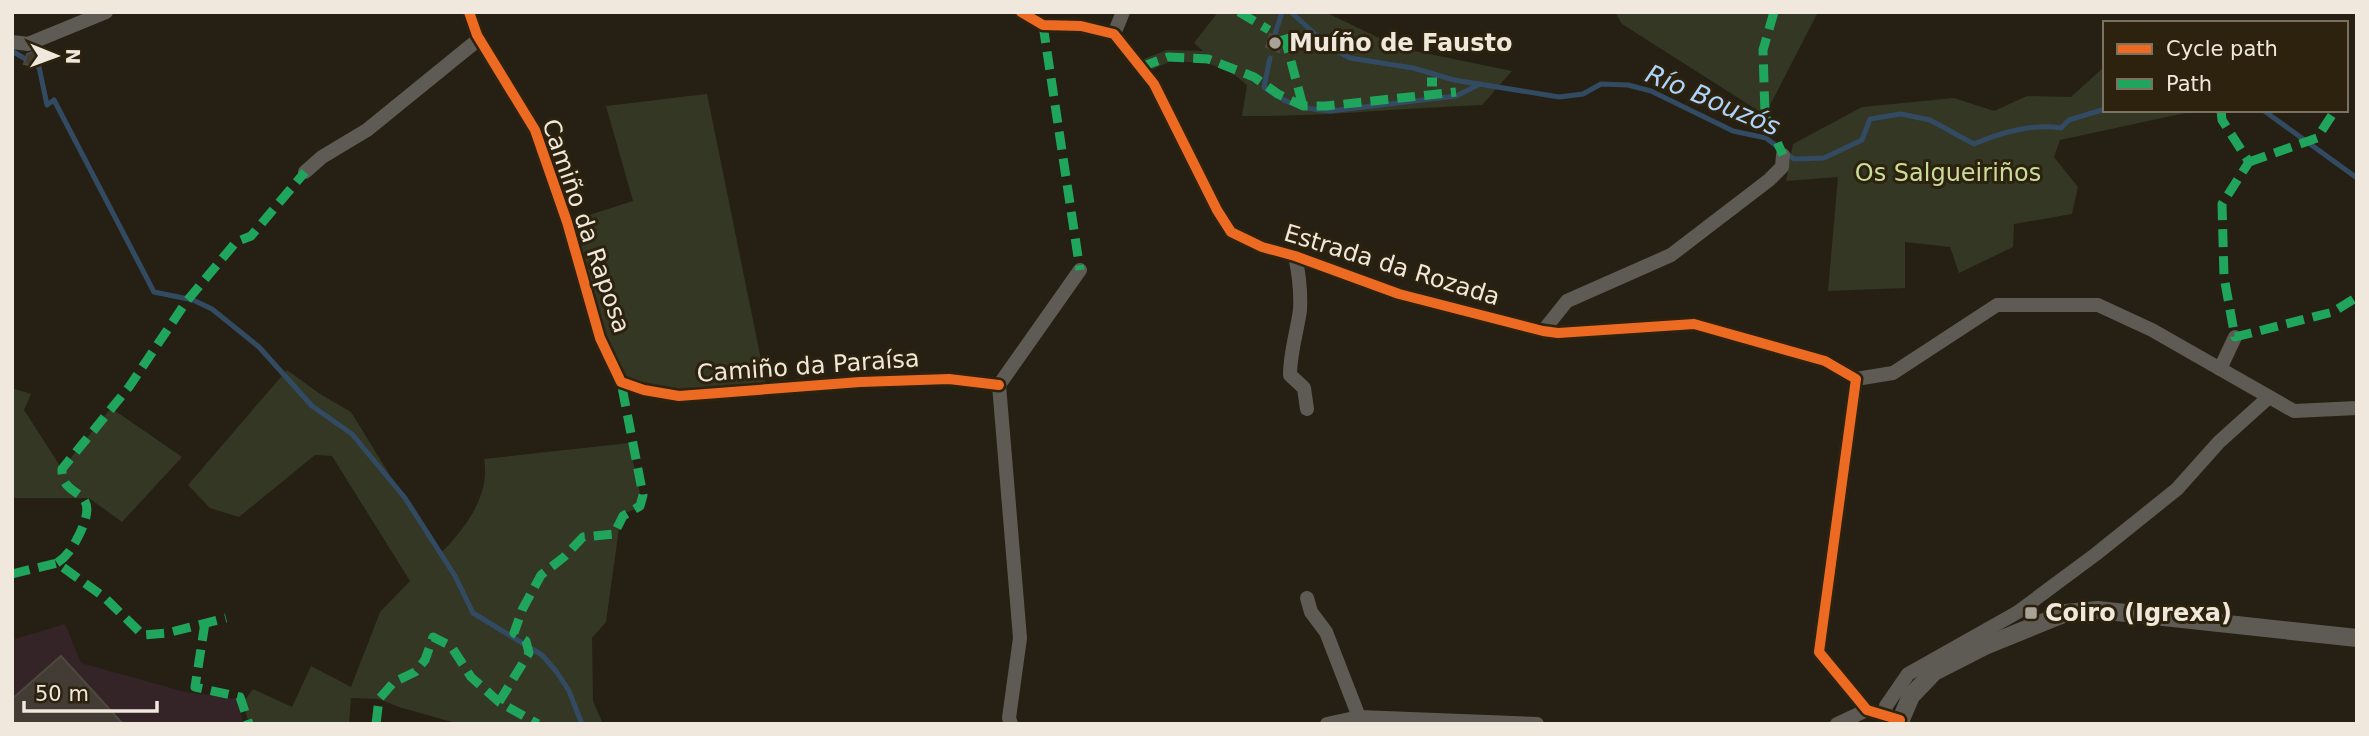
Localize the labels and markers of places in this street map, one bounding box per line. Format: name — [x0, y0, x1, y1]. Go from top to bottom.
place label: Muíño de Fausto — [1289, 29, 1512, 57]
marker: Muíño de Fausto — [1267, 35, 1283, 51]
place label: Coiro (Igrexa) — [2045, 599, 2232, 627]
marker: Coiro (Igrexa) — [2023, 605, 2039, 621]

